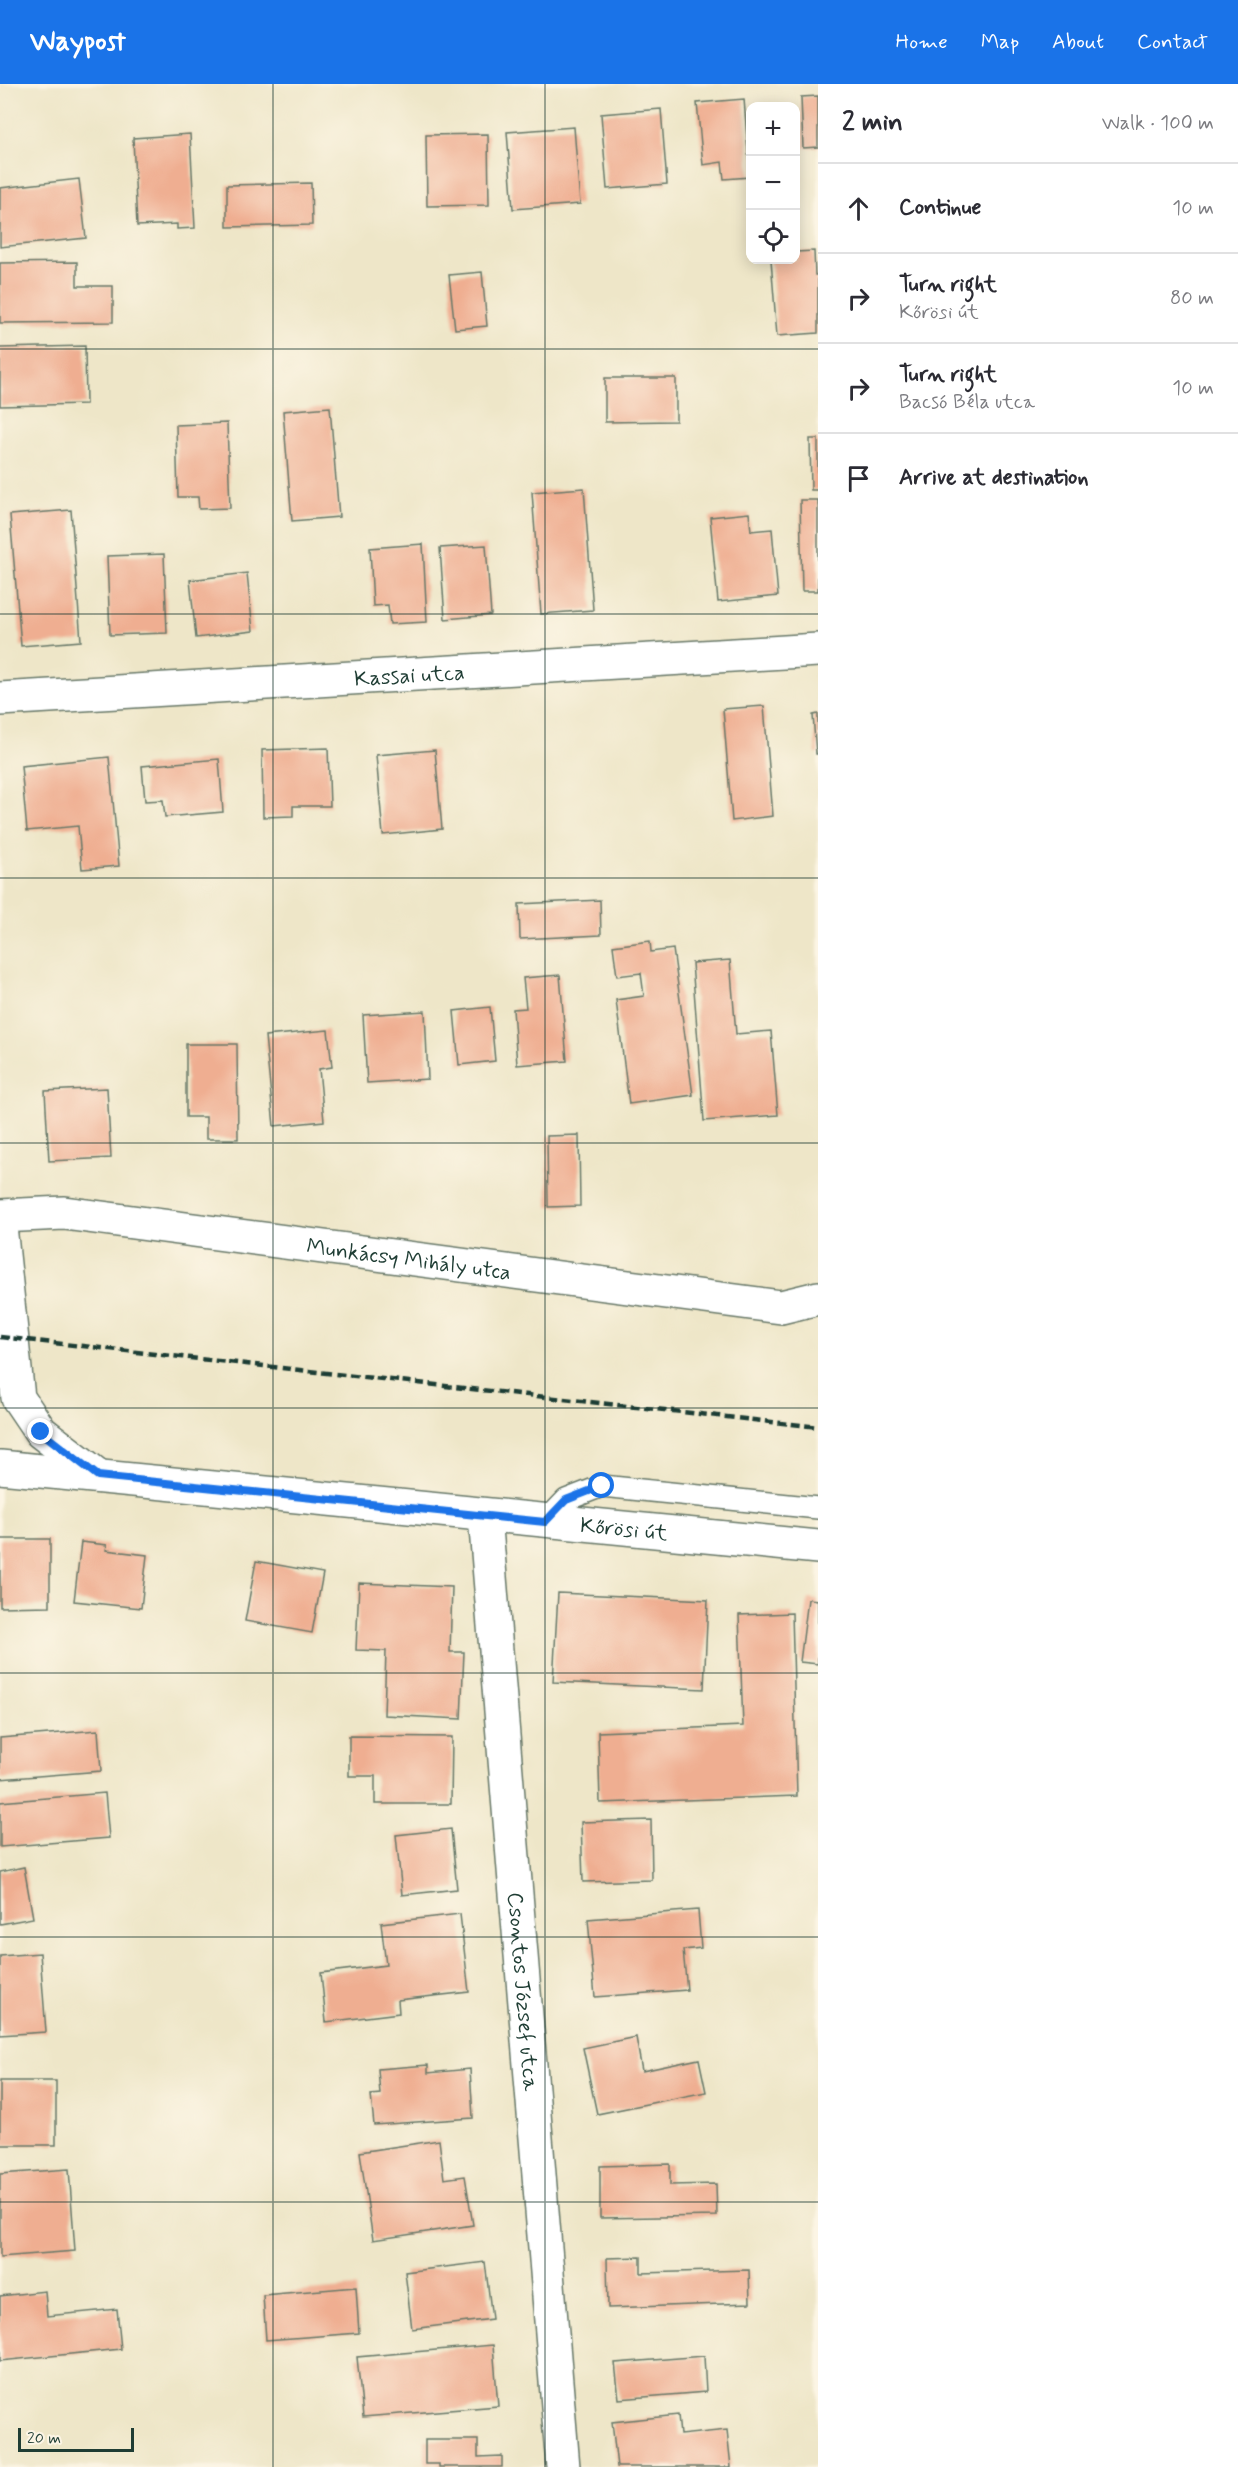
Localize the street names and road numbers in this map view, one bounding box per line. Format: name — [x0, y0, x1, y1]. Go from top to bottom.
street label: Kassai utca — [353, 659, 466, 694]
street label: Munkácsy Mihály utca — [305, 1233, 513, 1287]
street label: Kőrösi út — [579, 1512, 669, 1548]
street label: Csontos József utca — [500, 1891, 544, 2093]

